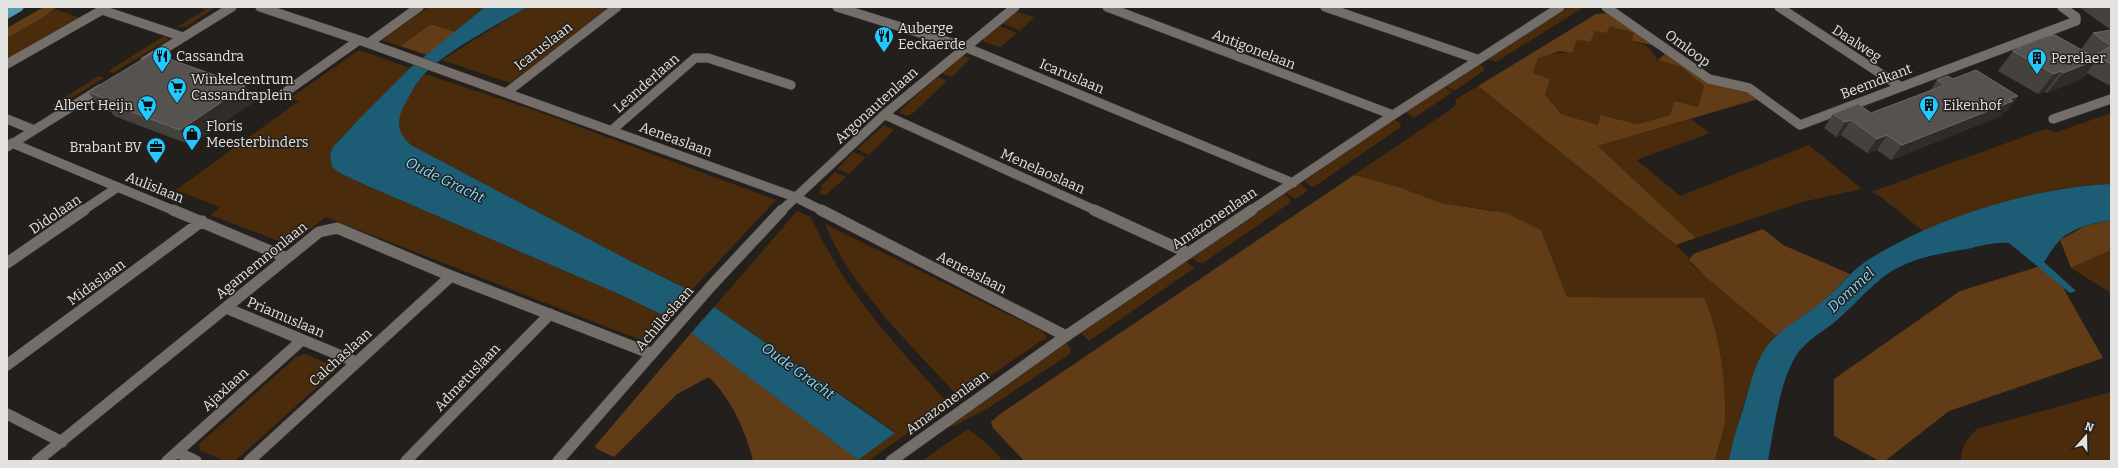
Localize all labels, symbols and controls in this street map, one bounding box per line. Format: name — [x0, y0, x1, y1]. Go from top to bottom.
street label: Icaruslaan — [511, 18, 576, 74]
place label: Auberge Eeckaerde — [898, 20, 966, 53]
street label: Daalweg — [1829, 21, 1885, 66]
restaurant icon: Auberge Eeckaerde — [873, 25, 895, 53]
street label: Antigonelaan — [1210, 26, 1298, 73]
street label: Omloop — [1662, 26, 1714, 71]
restaurant icon: Cassandra — [151, 45, 173, 73]
building icon: Perelaer — [2026, 47, 2048, 75]
place label: Cassandra — [176, 48, 244, 65]
street label: Leanderlaan — [610, 50, 683, 117]
place label: Perelaer — [2051, 50, 2106, 67]
street label: Icaruslaan — [1037, 55, 1107, 98]
street label: Beemdkant — [1838, 60, 1914, 103]
street label: Argonautenlaan — [831, 64, 921, 147]
place label: Winkelcentrum Cassandraplein — [191, 71, 294, 104]
supermarket icon: Winkelcentrum Cassandraplein — [166, 76, 188, 104]
supermarket icon: Albert Heijn — [136, 94, 158, 122]
building icon: Eikenhof — [1918, 94, 1940, 122]
place label: Albert Heijn — [54, 97, 133, 114]
place label: Eikenhof — [1943, 97, 2002, 114]
place label: Floris Meesterbinders — [206, 118, 309, 151]
street label: Aeneaslaan — [637, 118, 715, 161]
shop icon: Floris Meesterbinders — [181, 123, 203, 151]
office icon: Brabant BV — [145, 136, 167, 164]
place label: Brabant BV — [70, 139, 142, 156]
street label: Menelaoslaan — [998, 145, 1088, 198]
water label: Oude Gracht — [403, 153, 488, 207]
street label: Aulislaan — [123, 168, 186, 207]
street label: Amazonenlaan — [1169, 184, 1260, 253]
street label: Didolaan — [26, 191, 84, 238]
street label: Agamemnonlaan — [212, 218, 311, 303]
street label: Aeneaslaan — [934, 248, 1010, 297]
street label: Midaslaan — [64, 256, 129, 309]
water label: Dommel — [1824, 264, 1878, 316]
street label: Achilleslaan — [632, 283, 697, 354]
street label: Priamuslaan — [244, 293, 327, 341]
street label: Calchaslaan — [306, 325, 375, 390]
water label: Oude Gracht — [758, 339, 838, 404]
street label: Admetuslaan — [431, 340, 504, 415]
street label: Ajaxlaan — [199, 364, 252, 415]
street label: Amazonenlaan — [902, 366, 992, 438]
north arrow — [2066, 416, 2106, 456]
text: N — [2083, 420, 2096, 435]

